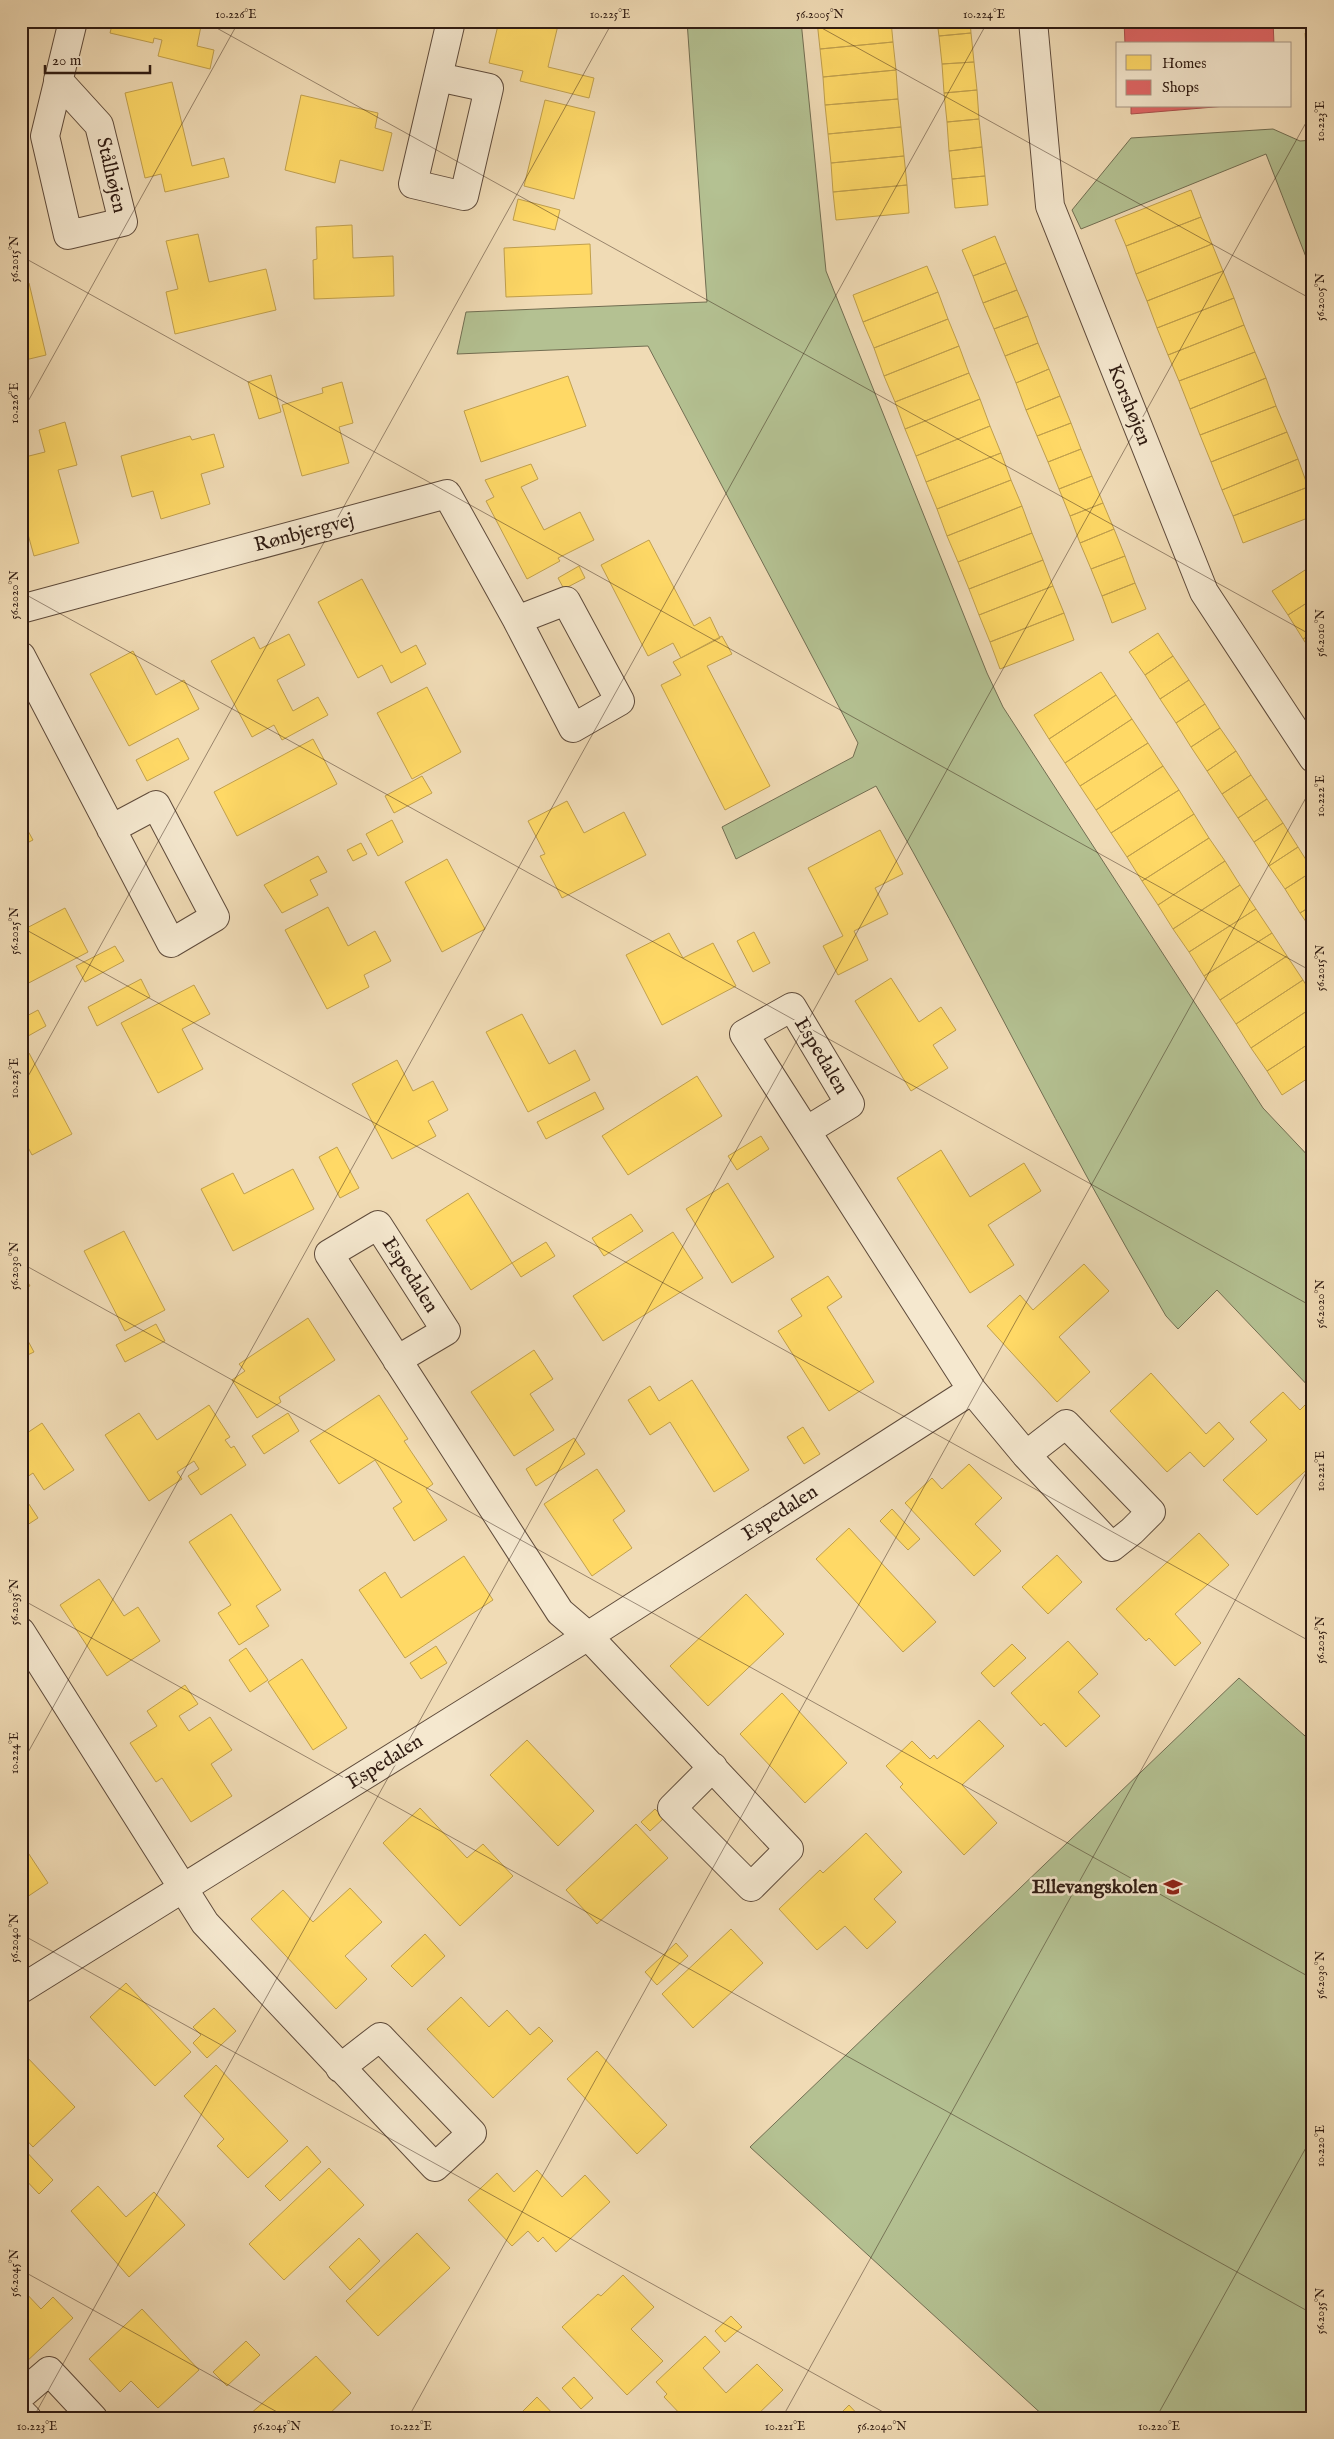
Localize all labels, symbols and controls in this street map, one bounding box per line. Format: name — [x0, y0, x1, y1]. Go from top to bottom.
text: 10.226°E — [215, 7, 257, 22]
text: 10.225°E — [590, 7, 630, 22]
text: 56.2005°N — [796, 7, 845, 22]
text: 10.224°E — [963, 7, 1005, 22]
scale bar — [45, 42, 150, 74]
legend — [1116, 42, 1292, 108]
text: 20 m — [52, 51, 82, 70]
text: Homes — [1162, 54, 1206, 73]
text: Shops — [1162, 78, 1199, 97]
text: 10.223°E — [1313, 101, 1328, 141]
street label: Stålhøjen — [90, 135, 132, 216]
text: 56.2015°N — [7, 235, 22, 282]
text: 56.2005°N — [1313, 272, 1328, 321]
street label: Korshøjen — [1101, 361, 1157, 450]
text: 10.226°E — [7, 382, 22, 424]
street label: Rønbjergvej — [251, 508, 357, 558]
text: 56.2020°N — [7, 570, 22, 620]
text: 56.2010°N — [1313, 608, 1328, 657]
text: 10.222°E — [1313, 775, 1328, 817]
text: 56.2025°N — [7, 907, 22, 955]
text: 56.2015°N — [1313, 944, 1328, 991]
street label: Espedalen — [788, 1013, 854, 1099]
text: 10.225°E — [7, 1058, 22, 1098]
street label: Espedalen — [376, 1232, 444, 1318]
text: 56.2030°N — [7, 1241, 22, 1290]
text: 56.2020°N — [1313, 1279, 1328, 1329]
text: 10.221°E — [1313, 1451, 1328, 1491]
street label: Espedalen — [737, 1479, 823, 1547]
text: 56.2035°N — [7, 1578, 22, 1625]
text: 56.2025°N — [1313, 1616, 1328, 1664]
street label: Espedalen — [342, 1729, 428, 1795]
text: 10.224°E — [7, 1732, 22, 1774]
place label: Ellevangskolen — [1032, 1875, 1158, 1900]
school or university icon: Ellevangskolen — [1162, 1876, 1184, 1898]
text: 56.2040°N — [7, 1913, 22, 1963]
text: 56.2030°N — [1313, 1950, 1328, 1999]
text: 10.220°E — [1313, 2125, 1328, 2167]
text: 56.2045°N — [7, 2248, 22, 2297]
text: 56.2035°N — [1313, 2287, 1328, 2334]
text: 10.223°E — [17, 2419, 57, 2434]
text: 56.2045°N — [253, 2419, 302, 2434]
text: 10.222°E — [390, 2419, 432, 2434]
text: 10.221°E — [765, 2419, 805, 2434]
text: 56.2040°N — [857, 2419, 907, 2434]
text: 10.220°E — [1138, 2419, 1180, 2434]

